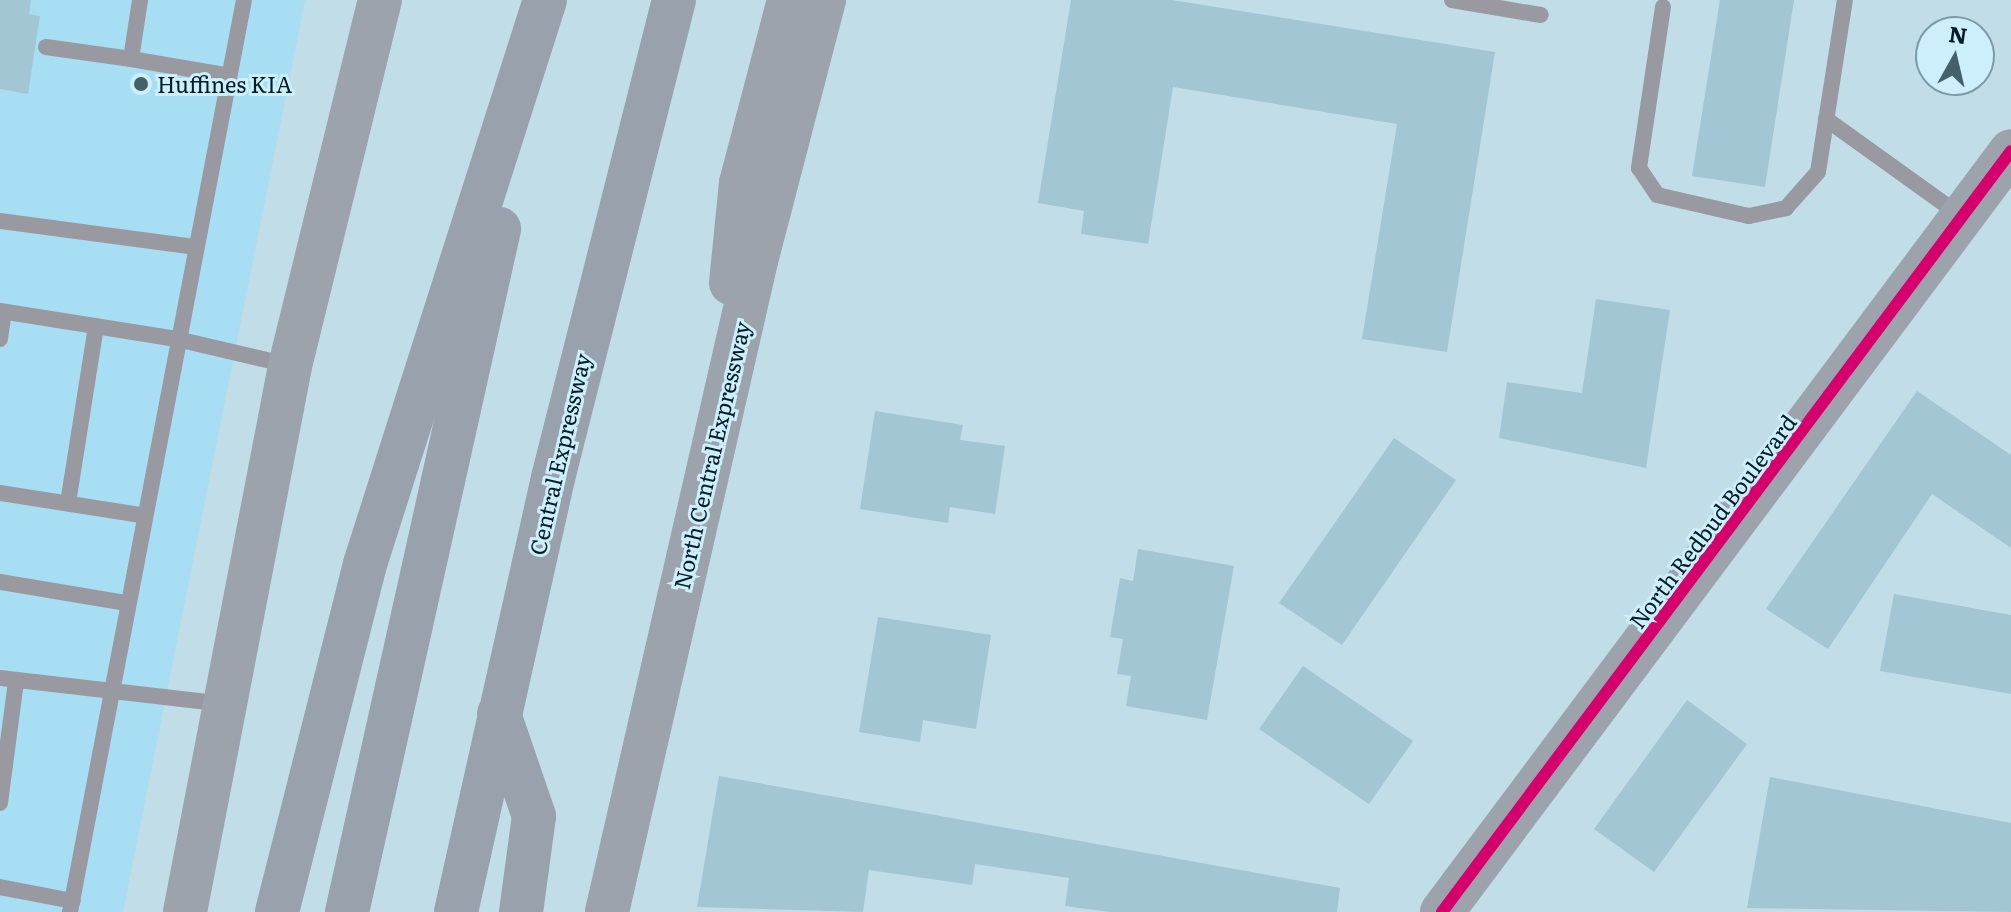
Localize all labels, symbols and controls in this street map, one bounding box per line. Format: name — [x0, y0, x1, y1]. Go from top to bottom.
north arrow — [1915, 16, 1995, 96]
text: N — [1947, 16, 1970, 51]
place label: Huffines KIA — [157, 71, 292, 97]
marker: Huffines KIA — [132, 75, 150, 93]
street label: North Central Expressway — [667, 318, 755, 592]
street label: Central Expressway — [523, 351, 595, 557]
street label: North Redbud Boulevard — [1623, 409, 1801, 633]

